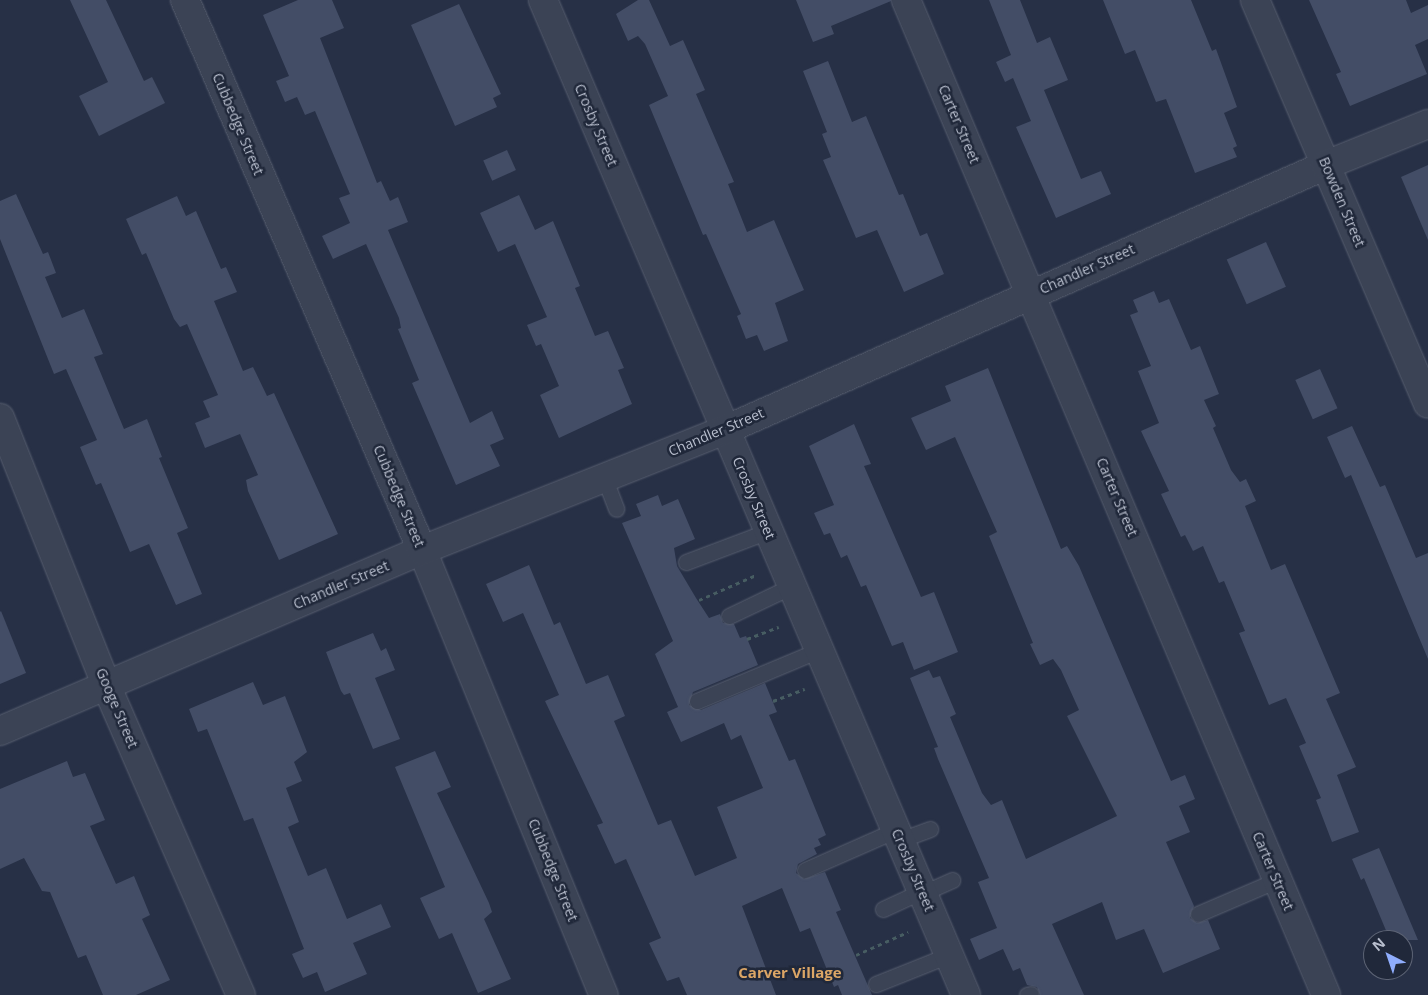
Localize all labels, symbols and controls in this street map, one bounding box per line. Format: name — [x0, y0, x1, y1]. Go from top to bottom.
street label: Cubbedge Street — [209, 70, 267, 178]
street label: Crosby Street — [571, 81, 621, 169]
street label: Carter Street — [935, 82, 983, 166]
street label: Bowden Street — [1315, 155, 1369, 249]
street label: Chandler Street — [1037, 241, 1137, 297]
street label: Chandler Street — [666, 404, 766, 460]
street label: Cubbedge Street — [370, 442, 428, 550]
street label: Crosby Street — [729, 454, 779, 542]
street label: Carter Street — [1093, 455, 1141, 539]
street label: Chandler Street — [291, 557, 391, 613]
street label: Googe Street — [93, 665, 141, 751]
street label: Cubbedge Street — [525, 816, 581, 924]
street label: Crosby Street — [888, 826, 938, 914]
street label: Carter Street — [1249, 829, 1297, 913]
north arrow — [1363, 930, 1413, 980]
text: N — [1368, 933, 1389, 955]
district label: Carver Village — [738, 964, 842, 982]

